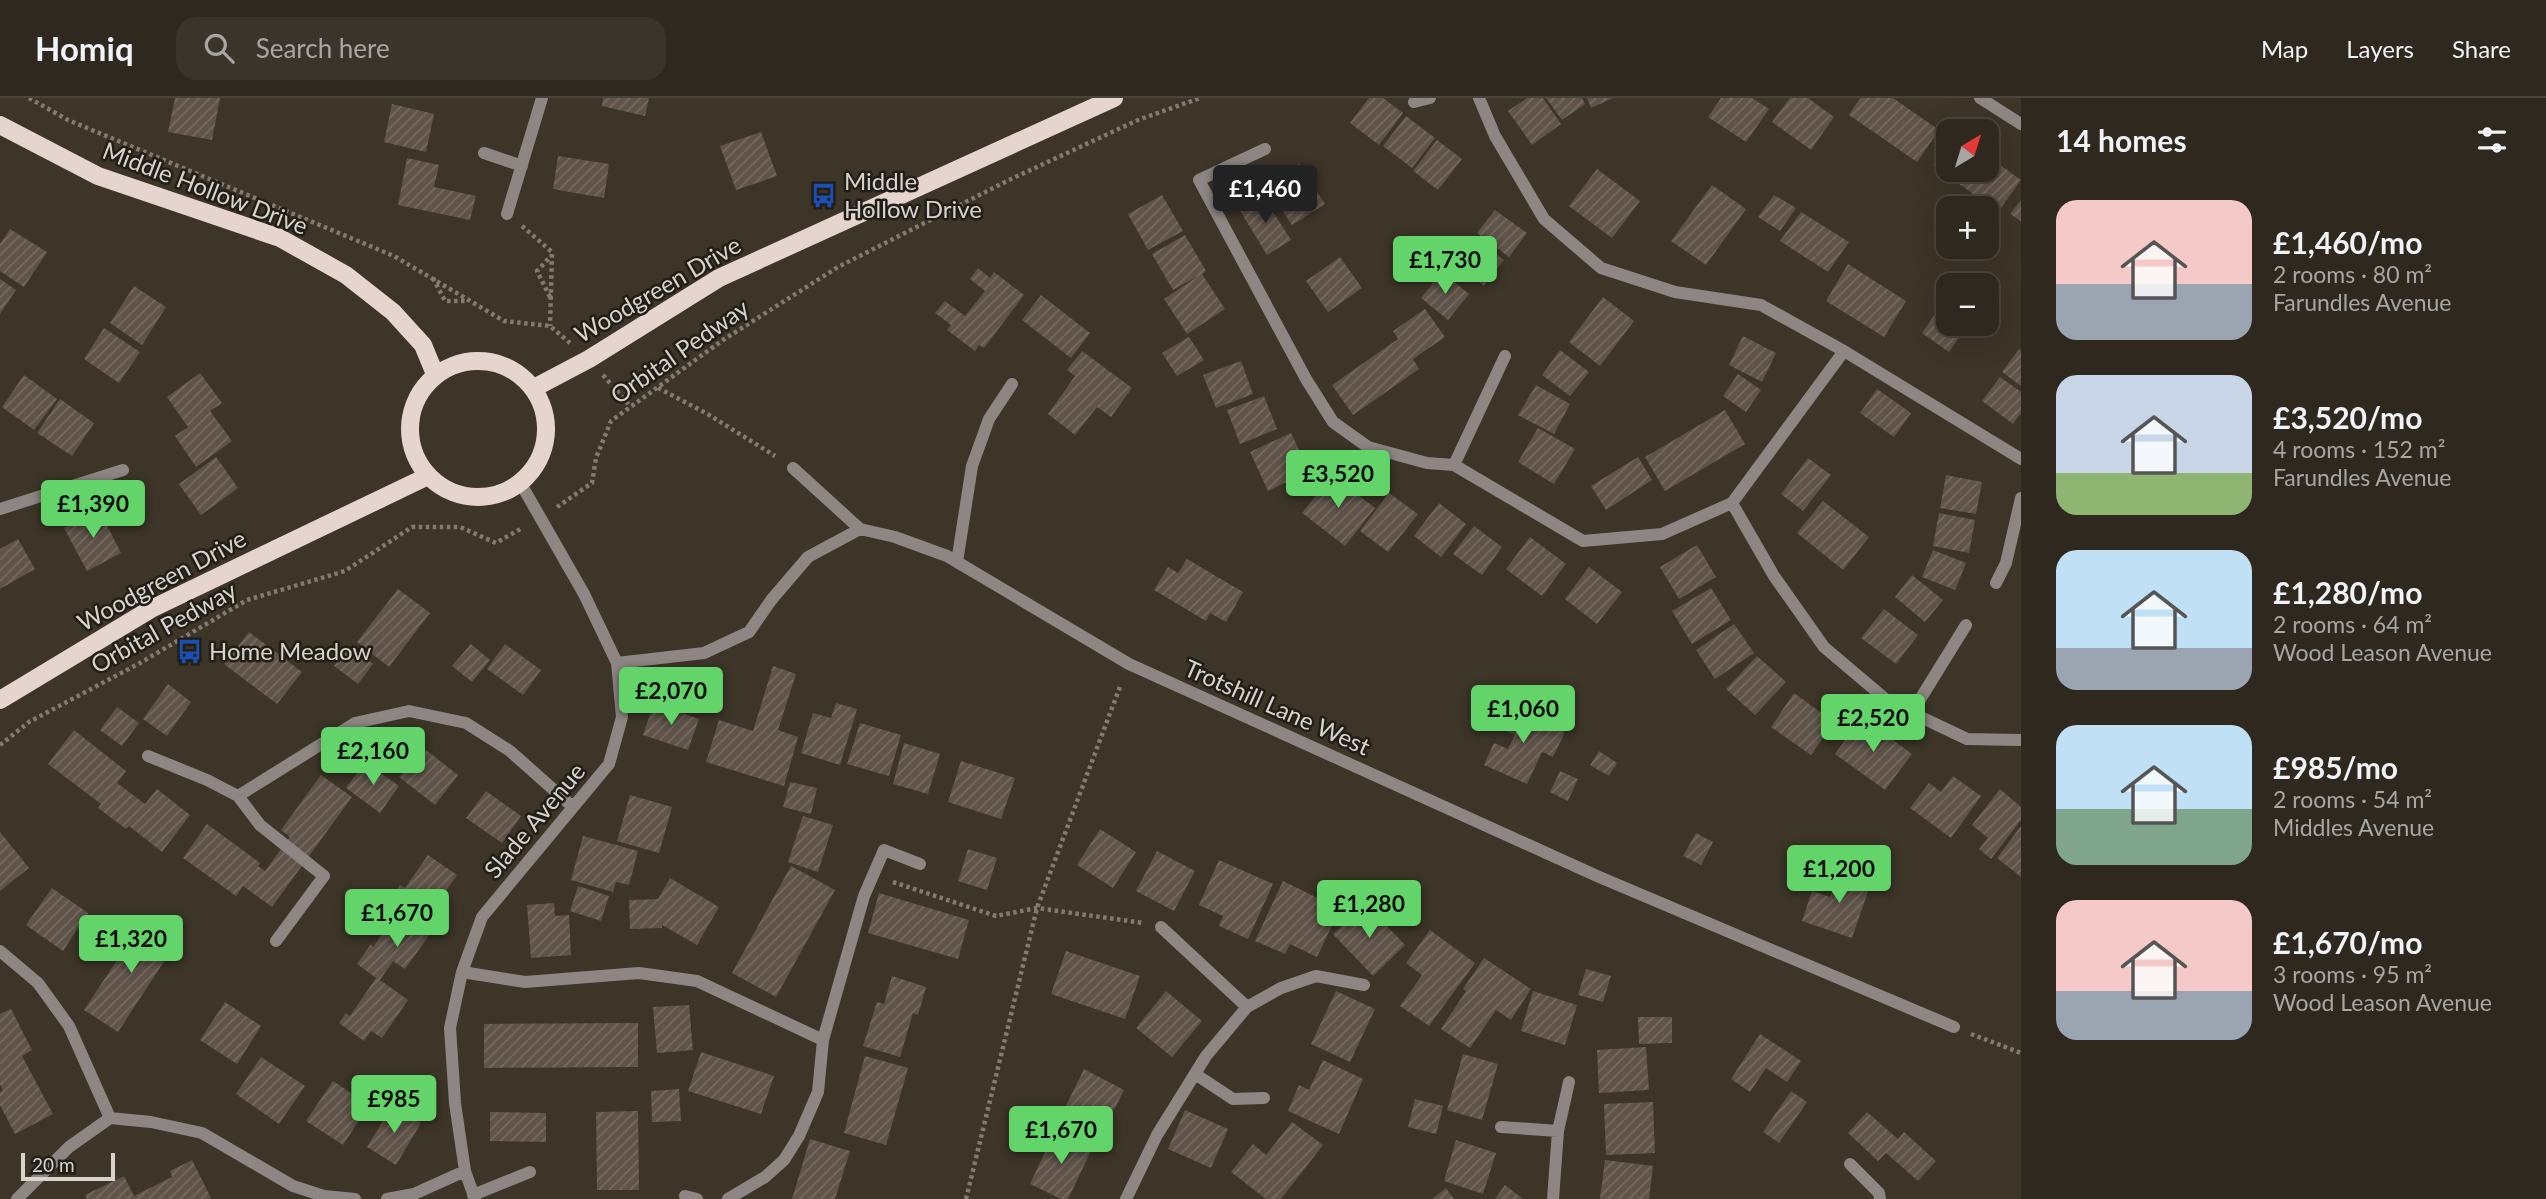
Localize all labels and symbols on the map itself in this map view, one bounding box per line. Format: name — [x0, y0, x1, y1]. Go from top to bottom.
north arrow — [1936, 119, 1998, 182]
street label: Middle Hollow Drive — [99, 135, 312, 240]
place label: Middle Hollow Drive — [844, 166, 982, 223]
pin: £1,460 — [1208, 166, 1322, 225]
bus stop icon: Middle Hollow Drive — [810, 182, 838, 210]
street label: Woodgreen Drive — [569, 229, 745, 348]
pin: £1,730 — [1388, 236, 1502, 296]
street label: Orbital Pedway — [605, 292, 754, 409]
pin: £3,520 — [1281, 450, 1395, 510]
pin: £1,390 — [36, 480, 150, 540]
street label: Woodgreen Drive — [72, 523, 251, 636]
street label: Orbital Pedway — [85, 574, 242, 679]
place label: Home Meadow — [209, 636, 371, 665]
bus stop icon: Home Meadow — [175, 638, 203, 666]
street label: Trotshill Lane West — [1180, 653, 1375, 761]
pin: £2,070 — [614, 668, 728, 727]
pin: £1,060 — [1466, 686, 1580, 745]
pin: £2,520 — [1816, 694, 1930, 754]
pin: £2,160 — [316, 728, 430, 787]
street label: Slade Avenue — [477, 757, 590, 883]
pin: £1,200 — [1782, 846, 1896, 905]
pin: £1,280 — [1312, 880, 1426, 940]
pin: £1,670 — [340, 890, 454, 949]
pin: £1,320 — [74, 916, 188, 975]
pin: £985 — [353, 1076, 435, 1135]
pin: £1,670 — [1004, 1107, 1118, 1166]
scale bar — [21, 1150, 116, 1182]

